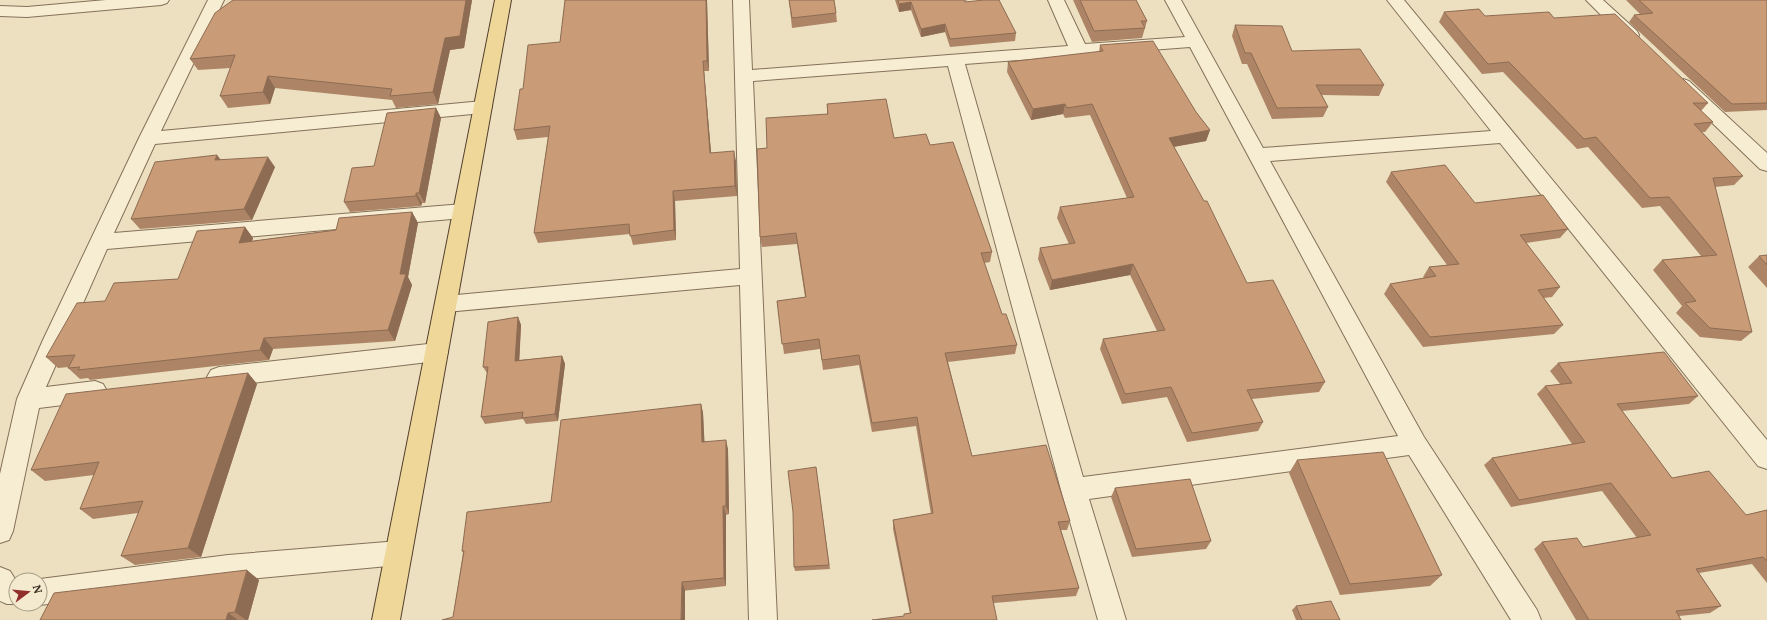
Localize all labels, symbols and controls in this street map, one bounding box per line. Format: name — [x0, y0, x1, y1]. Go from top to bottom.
north arrow — [8, 572, 48, 612]
text: N — [30, 583, 46, 596]

